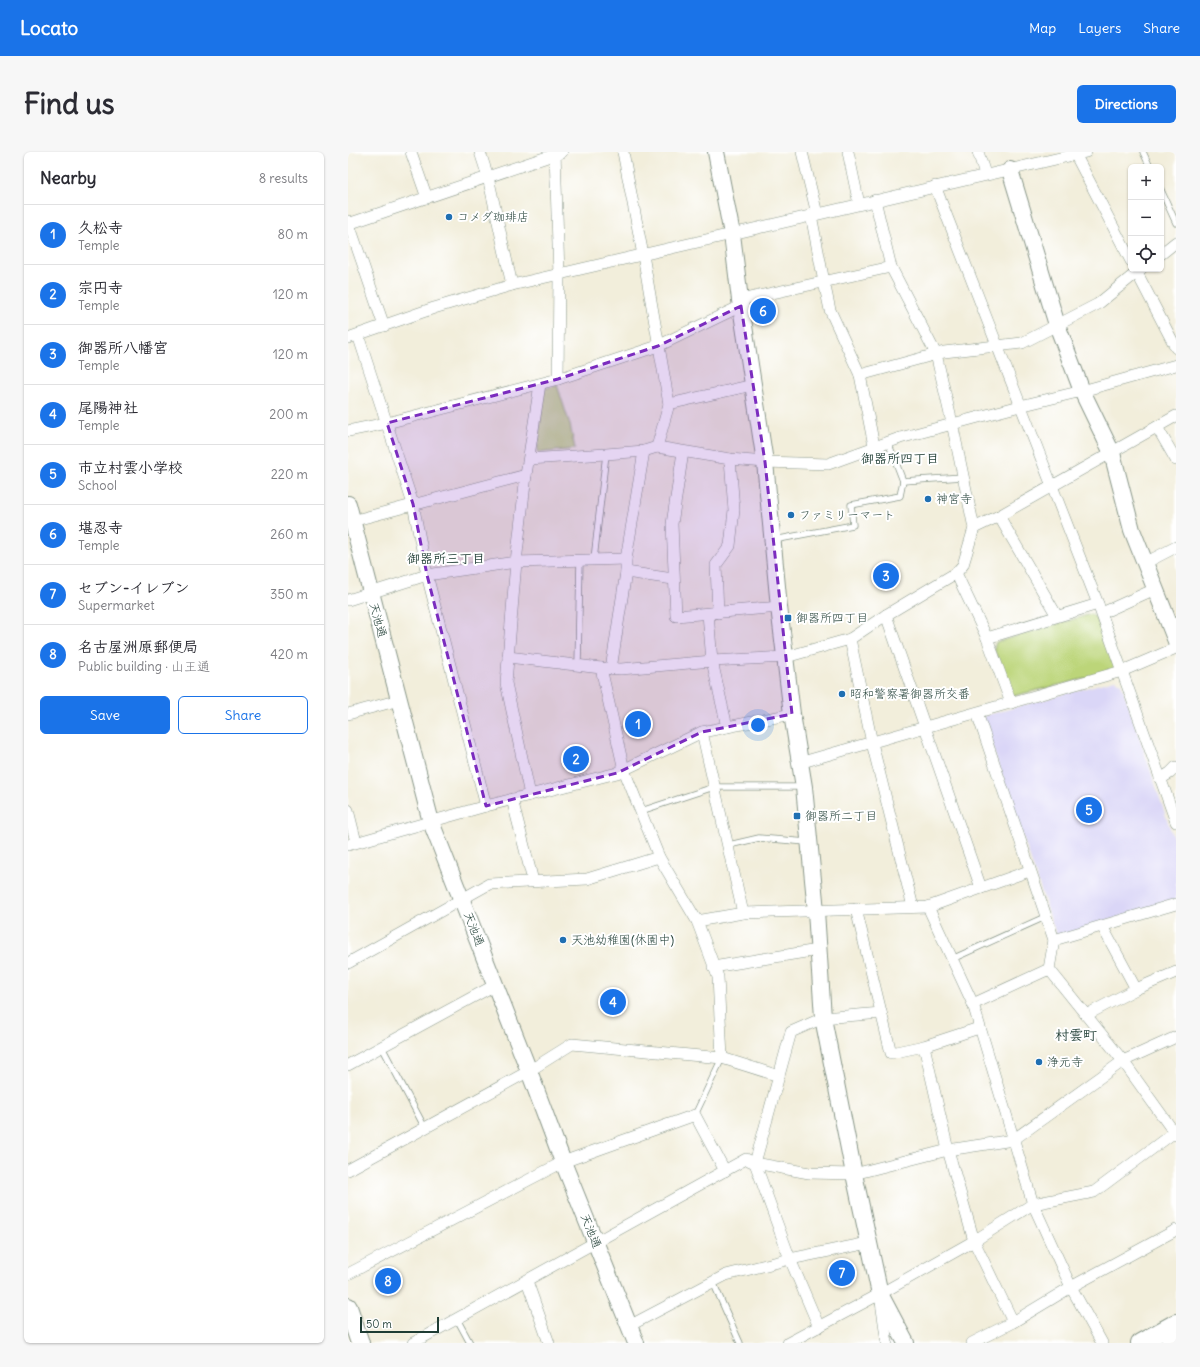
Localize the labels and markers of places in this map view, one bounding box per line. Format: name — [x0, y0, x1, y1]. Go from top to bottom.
place label: コメダ珈琲店 — [457, 209, 529, 224]
marker: コメダ珈琲店 — [444, 212, 454, 222]
pin: 6 — [750, 296, 776, 326]
place label: 神宮寺 — [936, 491, 972, 506]
marker: 神宮寺 — [923, 494, 933, 504]
place label: ファミリーマート — [799, 507, 895, 522]
marker: ファミリーマート — [786, 510, 796, 520]
pin: 3 — [873, 561, 899, 591]
place label: 御器所四丁目 — [796, 610, 868, 625]
marker: 御器所四丁目 — [783, 613, 793, 623]
place label: 昭和警察署御器所交番 — [850, 686, 970, 701]
marker: 昭和警察署御器所交番 — [837, 689, 847, 699]
pin: 1 — [625, 709, 651, 739]
pin: 2 — [563, 744, 589, 774]
pin: 5 — [1076, 795, 1102, 825]
place label: 御器所二丁目 — [805, 808, 877, 823]
marker: 御器所二丁目 — [792, 811, 802, 821]
place label: 天池幼稚園(休園中) — [571, 932, 675, 947]
marker: 天池幼稚園(休園中) — [558, 935, 568, 945]
pin: 4 — [600, 987, 626, 1017]
place label: 浄元寺 — [1047, 1054, 1083, 1069]
marker: 浄元寺 — [1034, 1057, 1044, 1067]
pin: 7 — [829, 1258, 855, 1288]
pin: 8 — [375, 1266, 401, 1296]

